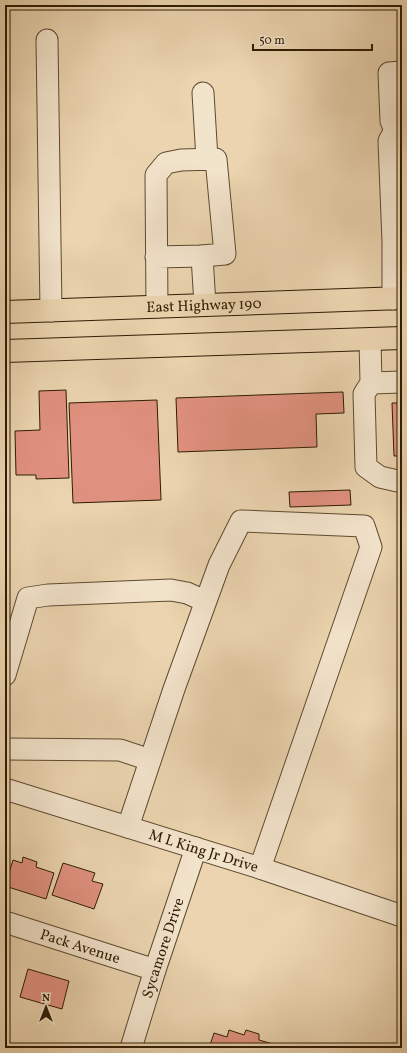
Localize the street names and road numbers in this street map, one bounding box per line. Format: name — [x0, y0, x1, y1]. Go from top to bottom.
street label: East Highway 190 — [146, 294, 262, 319]
street label: M L King Jr Drive — [146, 825, 261, 879]
street label: Sycamore Drive — [138, 895, 191, 1001]
street label: Pack Avenue — [37, 925, 122, 970]

